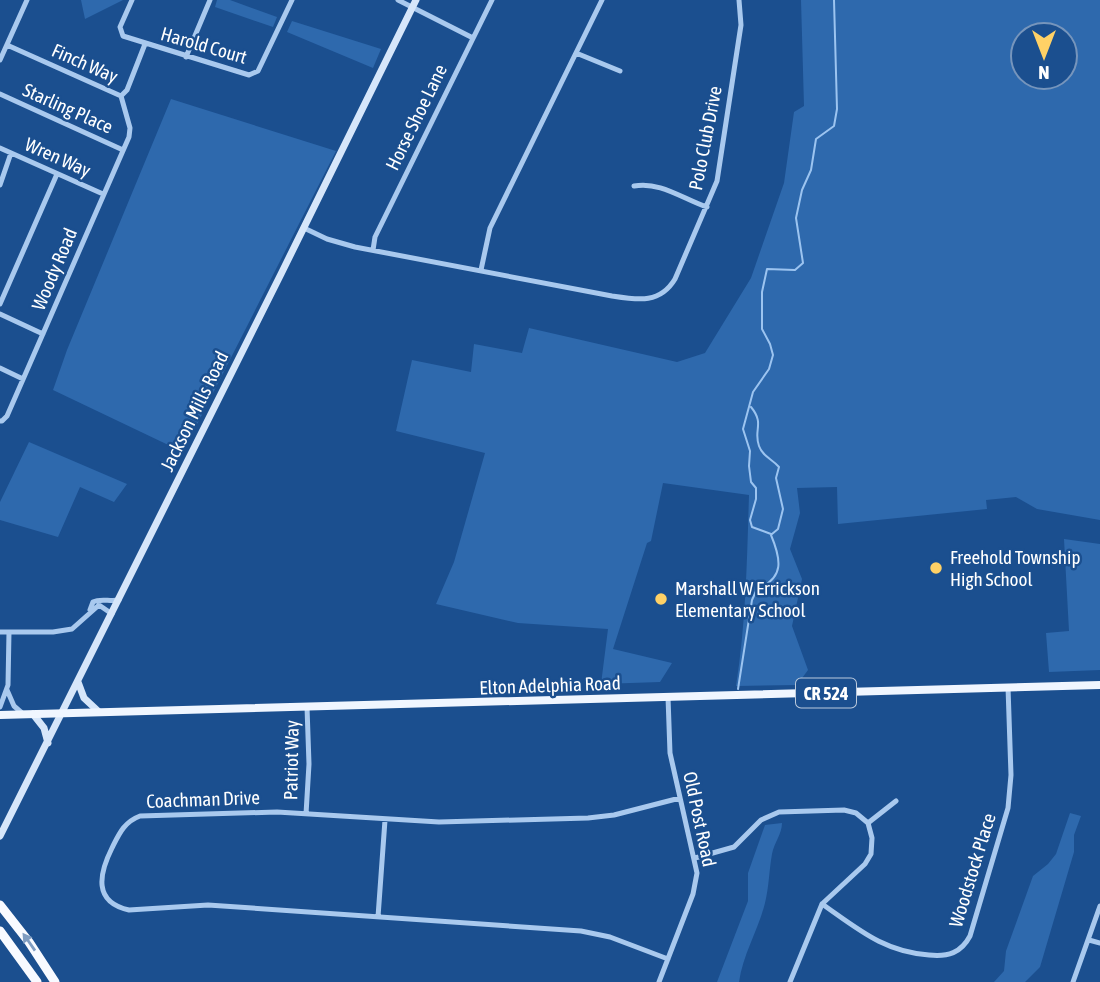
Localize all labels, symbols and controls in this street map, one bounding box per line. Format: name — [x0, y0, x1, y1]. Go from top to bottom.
north arrow — [1009, 21, 1079, 91]
street label: Harold Court — [158, 22, 250, 68]
street label: Finch Way — [49, 39, 122, 87]
street label: Horse Shoe Lane — [381, 61, 451, 173]
text: N — [1038, 62, 1050, 84]
street label: Starling Place — [20, 78, 116, 138]
street label: Polo Club Drive — [684, 84, 726, 192]
street label: Wren Way — [22, 133, 94, 181]
street label: Woody Road — [27, 225, 81, 313]
street label: Jackson Mills Road — [156, 348, 232, 474]
place label: Freehold Township High School — [950, 546, 1080, 590]
marker: Freehold Township High School — [928, 560, 944, 576]
place label: Marshall W Errickson Elementary School — [675, 577, 820, 621]
marker: Marshall W Errickson Elementary School — [653, 591, 669, 607]
street label: Elton Adelphia Road — [479, 672, 621, 698]
road number: CR 524 — [796, 678, 856, 708]
street label: Patriot Way — [279, 720, 303, 800]
street label: Old Post Road — [679, 769, 721, 869]
street label: Coachman Drive — [146, 786, 260, 812]
street label: Woodstock Place — [944, 810, 1000, 930]
one-way arrow — [22, 933, 36, 951]

